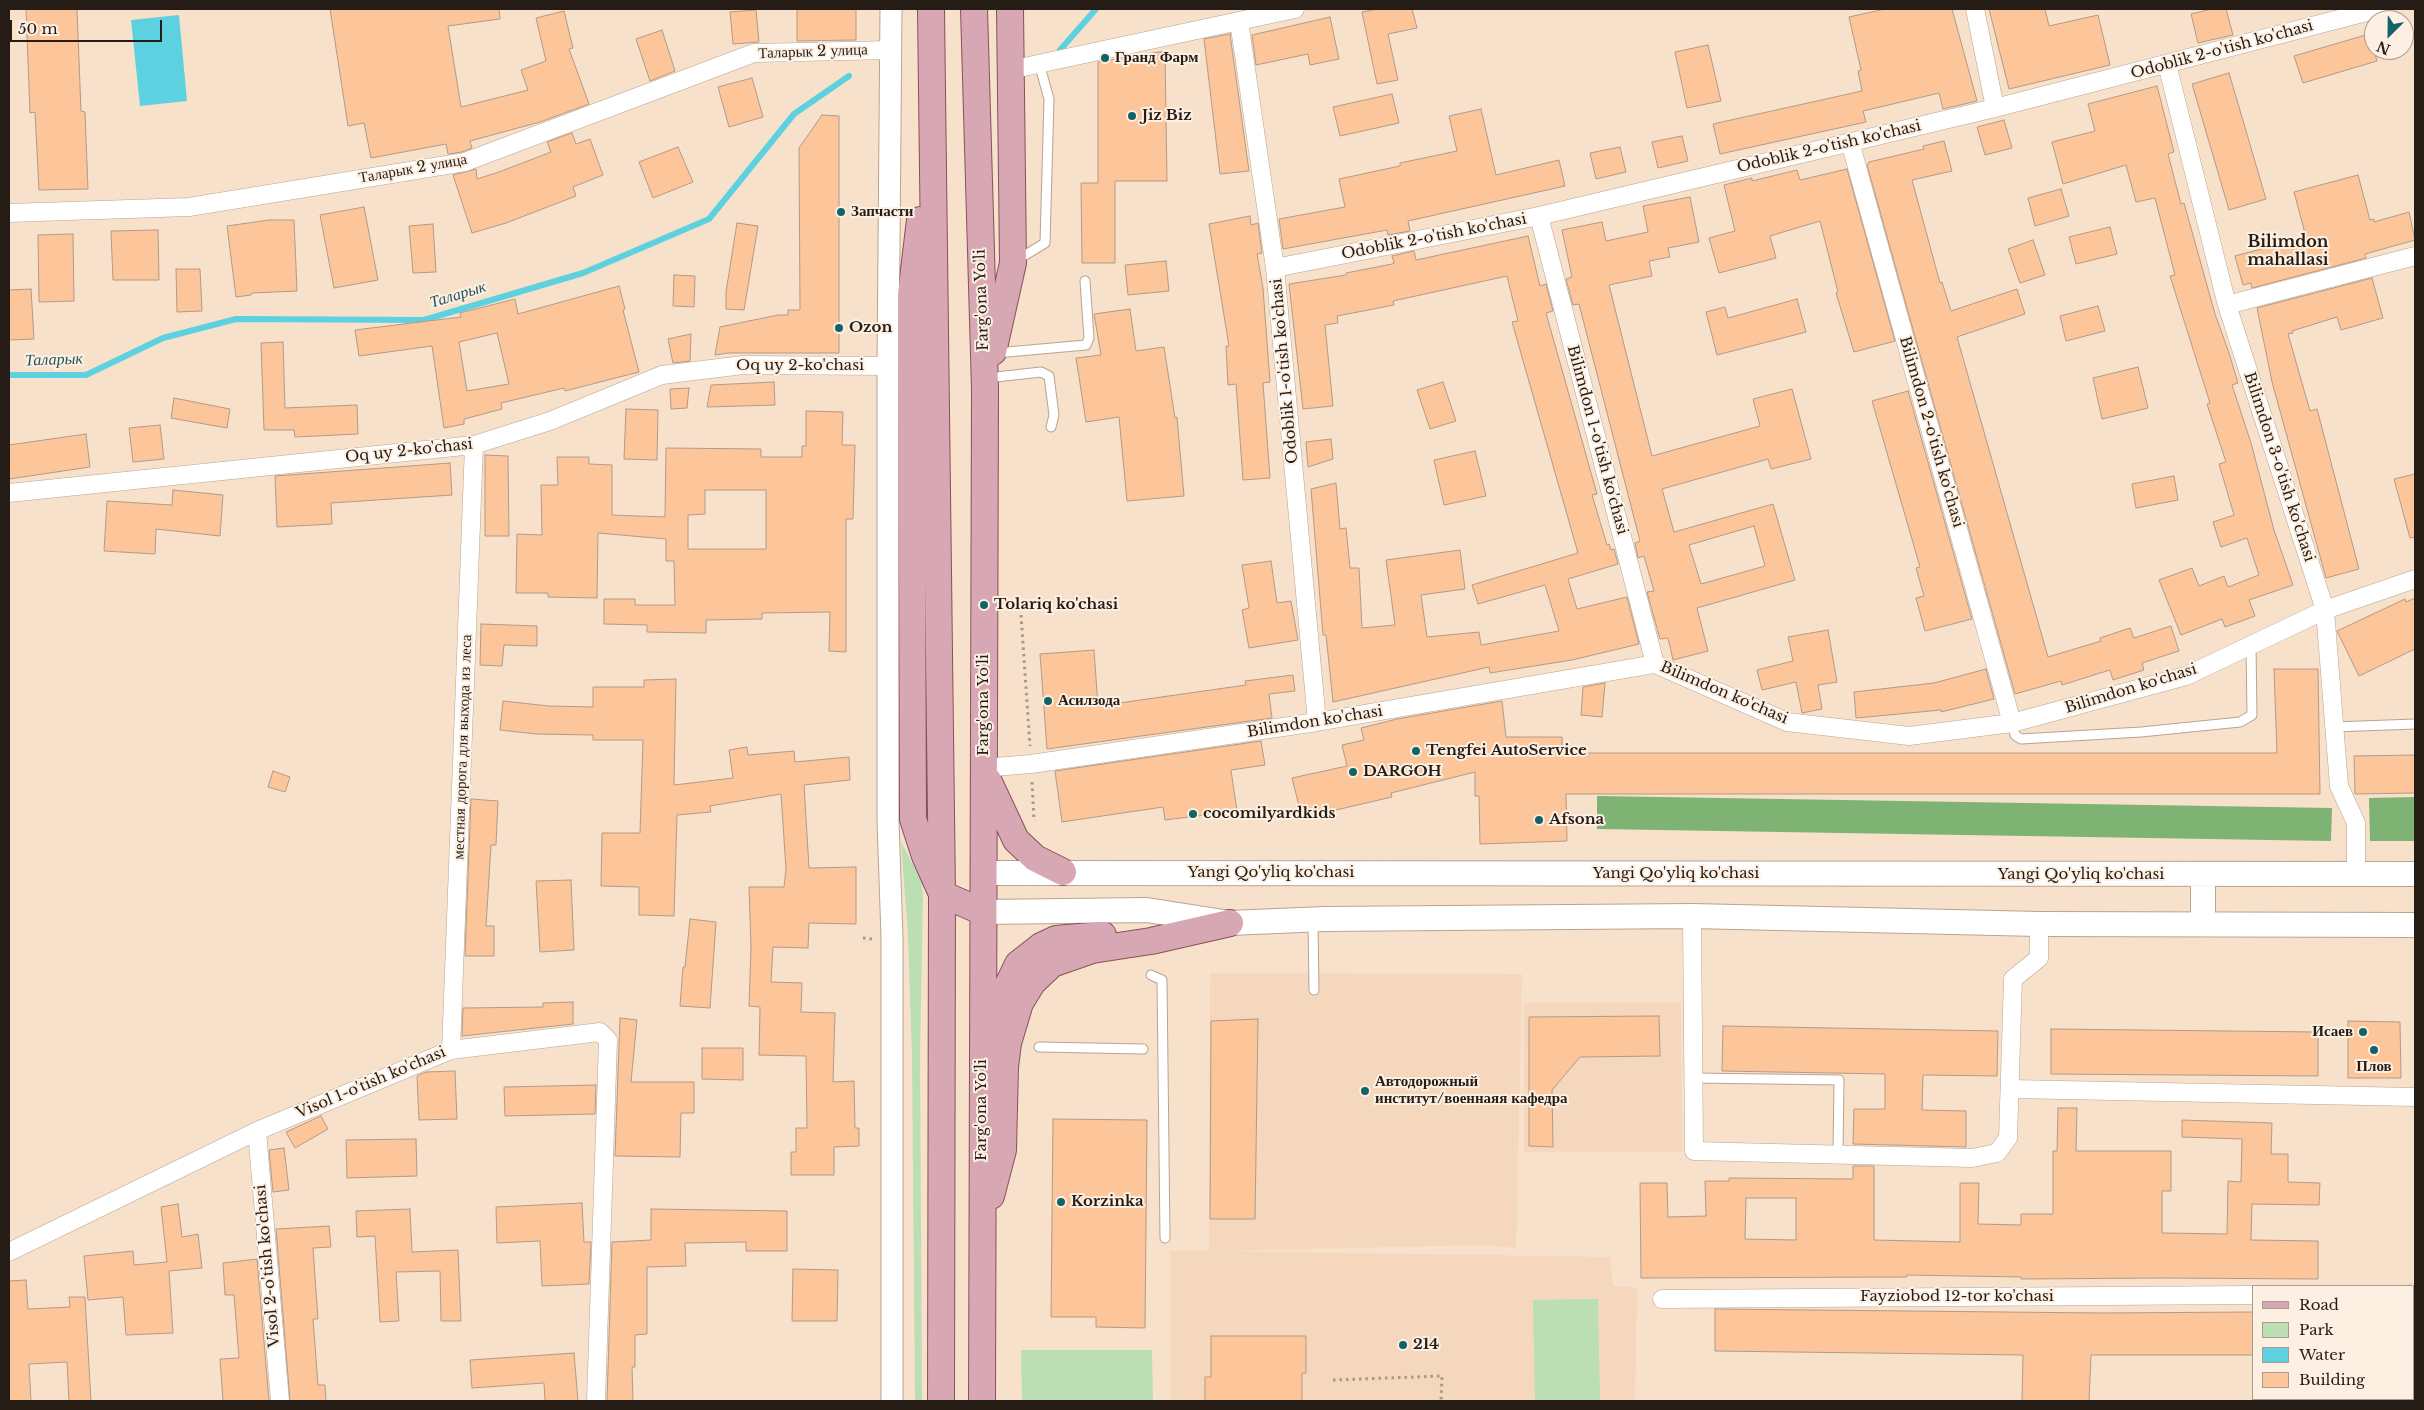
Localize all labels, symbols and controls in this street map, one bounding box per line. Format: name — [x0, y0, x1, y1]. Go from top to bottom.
scale bar — [12, 10, 165, 42]
north arrow — [2364, 10, 2414, 60]
street label: Odoblik 2-o'tish ko'chasi — [2129, 17, 2315, 83]
text: 50 m — [18, 19, 58, 38]
text: N — [2374, 37, 2393, 59]
street label: Таларык 2 улица — [758, 41, 868, 63]
place label: Гранд Фарм — [1115, 49, 1198, 67]
marker: Гранд Фарм — [1099, 52, 1111, 64]
place label: Jiz Biz — [1142, 107, 1192, 125]
marker: Jiz Biz — [1126, 110, 1138, 122]
street label: Odoblik 2-o'tish ko'chasi — [1735, 117, 1923, 177]
street label: Таларык 2 улица — [358, 151, 468, 187]
place label: Запчасти — [851, 203, 913, 221]
marker: Запчасти — [835, 206, 847, 218]
street label: Odoblik 2-o'tish ko'chasi — [1340, 210, 1528, 264]
district label: Bilimdon mahallasi — [2247, 232, 2329, 270]
street label: Farg'ona Yo'li — [971, 249, 993, 351]
water label: Таларык — [428, 277, 488, 313]
street label: Odoblik 1-o'tish ko'chasi — [1268, 278, 1302, 464]
place label: Ozon — [849, 319, 892, 337]
marker: Ozon — [833, 322, 845, 334]
street label: Bilimdon 2-o'tish ko'chasi — [1895, 334, 1967, 530]
street label: Bilimdon 1-o'tish ko'chasi — [1563, 343, 1631, 537]
water label: Таларык — [25, 349, 83, 371]
street label: Oq uy 2-ko'chasi — [736, 357, 864, 375]
street label: Bilimdon 3-o'tish ko'chasi — [2240, 370, 2318, 564]
street label: Oq uy 2-ko'chasi — [344, 435, 474, 467]
place label: Tolariq ko'chasi — [994, 596, 1118, 614]
marker: Tolariq ko'chasi — [978, 599, 990, 611]
street label: местная дорога для выхода из леса — [450, 634, 476, 860]
street label: Farg'ona Yo'li — [975, 654, 993, 756]
street label: Bilimdon ko'chasi — [1657, 658, 1791, 728]
street label: Bilimdon ko'chasi — [2063, 660, 2199, 718]
place label: Асилзода — [1058, 692, 1120, 710]
marker: Асилзода — [1042, 695, 1054, 707]
street label: Bilimdon ko'chasi — [1246, 702, 1384, 742]
place label: Tengfei AutoService — [1426, 742, 1587, 760]
marker: Tengfei AutoService — [1410, 745, 1422, 757]
place label: DARGOH — [1363, 763, 1442, 781]
marker: DARGOH — [1347, 766, 1359, 778]
place label: cocomilyardkids — [1203, 805, 1336, 823]
marker: cocomilyardkids — [1187, 808, 1199, 820]
place label: Afsona — [1549, 811, 1604, 829]
marker: Afsona — [1533, 814, 1545, 826]
street label: Yangi Qo'yliq ko'chasi — [1188, 864, 1354, 882]
street label: Yangi Qo'yliq ko'chasi — [1593, 865, 1759, 883]
street label: Yangi Qo'yliq ko'chasi — [1998, 866, 2164, 884]
place label: Исаев — [2312, 1023, 2353, 1041]
marker: Исаев — [2357, 1026, 2369, 1038]
street label: Visol 1-o'tish ko'chasi — [293, 1043, 449, 1123]
marker: Плов — [2368, 1044, 2380, 1056]
place label: Плов — [2356, 1058, 2392, 1076]
street label: Farg'ona Yo'li — [973, 1059, 991, 1161]
place label: Автодорожный институт/военнаяя кафедра — [1375, 1073, 1567, 1108]
marker: Автодорожный институт/военнаяя кафедра — [1359, 1085, 1371, 1097]
street label: Visol 2-o'tish ko'chasi — [252, 1184, 284, 1348]
place label: Korzinka — [1071, 1193, 1144, 1211]
marker: Korzinka — [1055, 1196, 1067, 1208]
legend — [2252, 1285, 2414, 1400]
street label: Fayziobod 12-tor ko'chasi — [1860, 1288, 2054, 1306]
text: Road — [2299, 1295, 2339, 1314]
text: Park — [2299, 1320, 2334, 1339]
place label: 214 — [1413, 1336, 1439, 1354]
marker: 214 — [1397, 1339, 1409, 1351]
text: Water — [2299, 1345, 2345, 1364]
text: Building — [2299, 1370, 2365, 1389]

